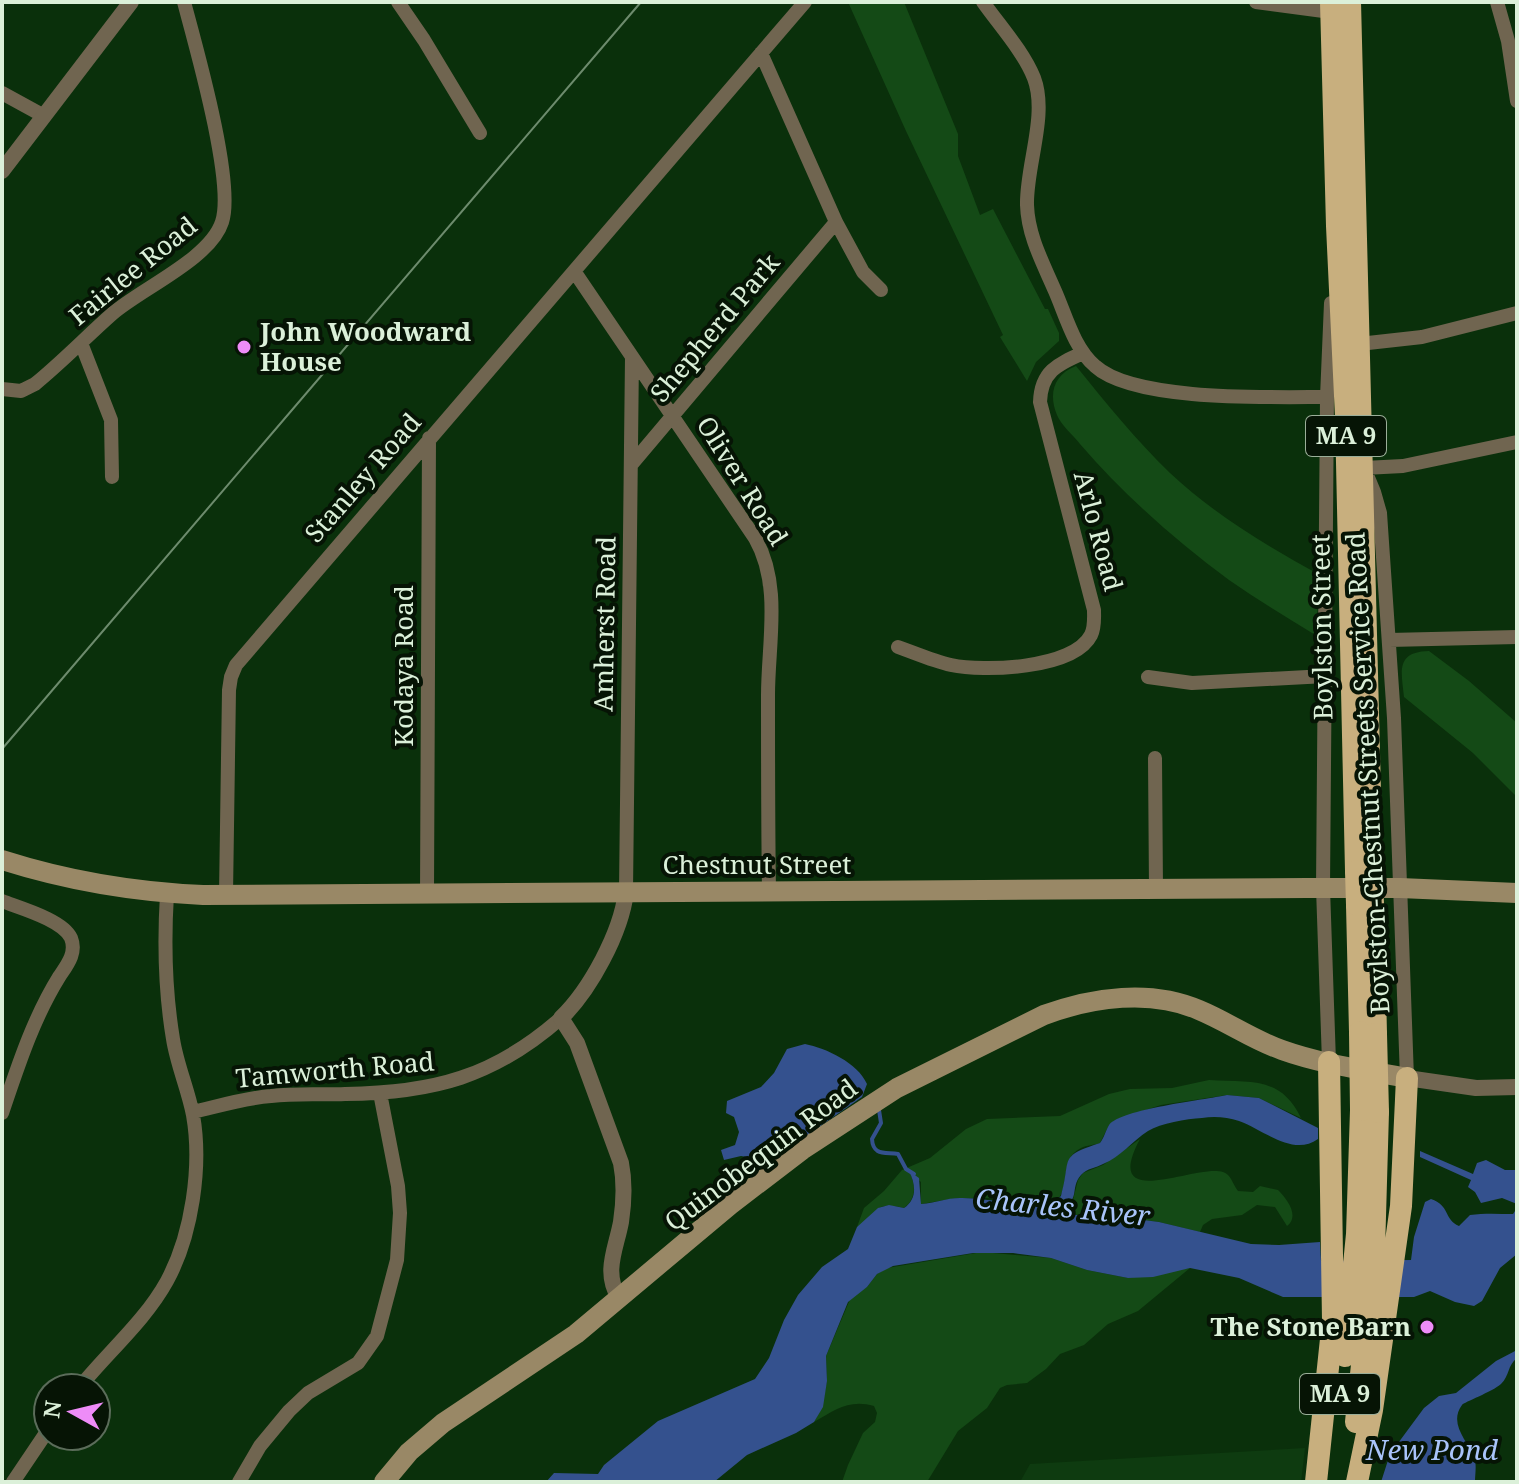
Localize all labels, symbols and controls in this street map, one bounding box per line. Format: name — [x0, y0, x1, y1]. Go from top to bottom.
street label: Fairlee Road — [61, 208, 204, 333]
street label: Shepherd Park — [641, 245, 788, 409]
place label: John Woodward House — [259, 313, 471, 379]
marker: John Woodward House — [235, 338, 253, 356]
street label: Stanley Road — [296, 405, 429, 550]
street label: Oliver Road — [689, 409, 797, 552]
road number: MA 9 — [1306, 416, 1386, 456]
street label: Arlo Road — [1066, 467, 1132, 595]
street label: Boylston-Chestnut Streets Service Road — [1336, 531, 1398, 1015]
street label: Boylston Street — [1301, 534, 1341, 720]
street label: Amherst Road — [584, 536, 624, 712]
street label: Kodaya Road — [385, 585, 421, 747]
street label: Chestnut Street — [663, 846, 851, 882]
street label: Tamworth Road — [234, 1042, 436, 1096]
street label: Quinobequin Road — [657, 1070, 864, 1239]
water label: Charles River — [974, 1178, 1153, 1234]
place label: The Stone Barn — [1211, 1308, 1411, 1344]
marker: The Stone Barn — [1418, 1318, 1436, 1336]
north arrow — [32, 1372, 112, 1452]
road number: MA 9 — [1300, 1374, 1380, 1414]
text: N — [35, 1398, 67, 1420]
water label: New Pond — [1365, 1430, 1499, 1468]

